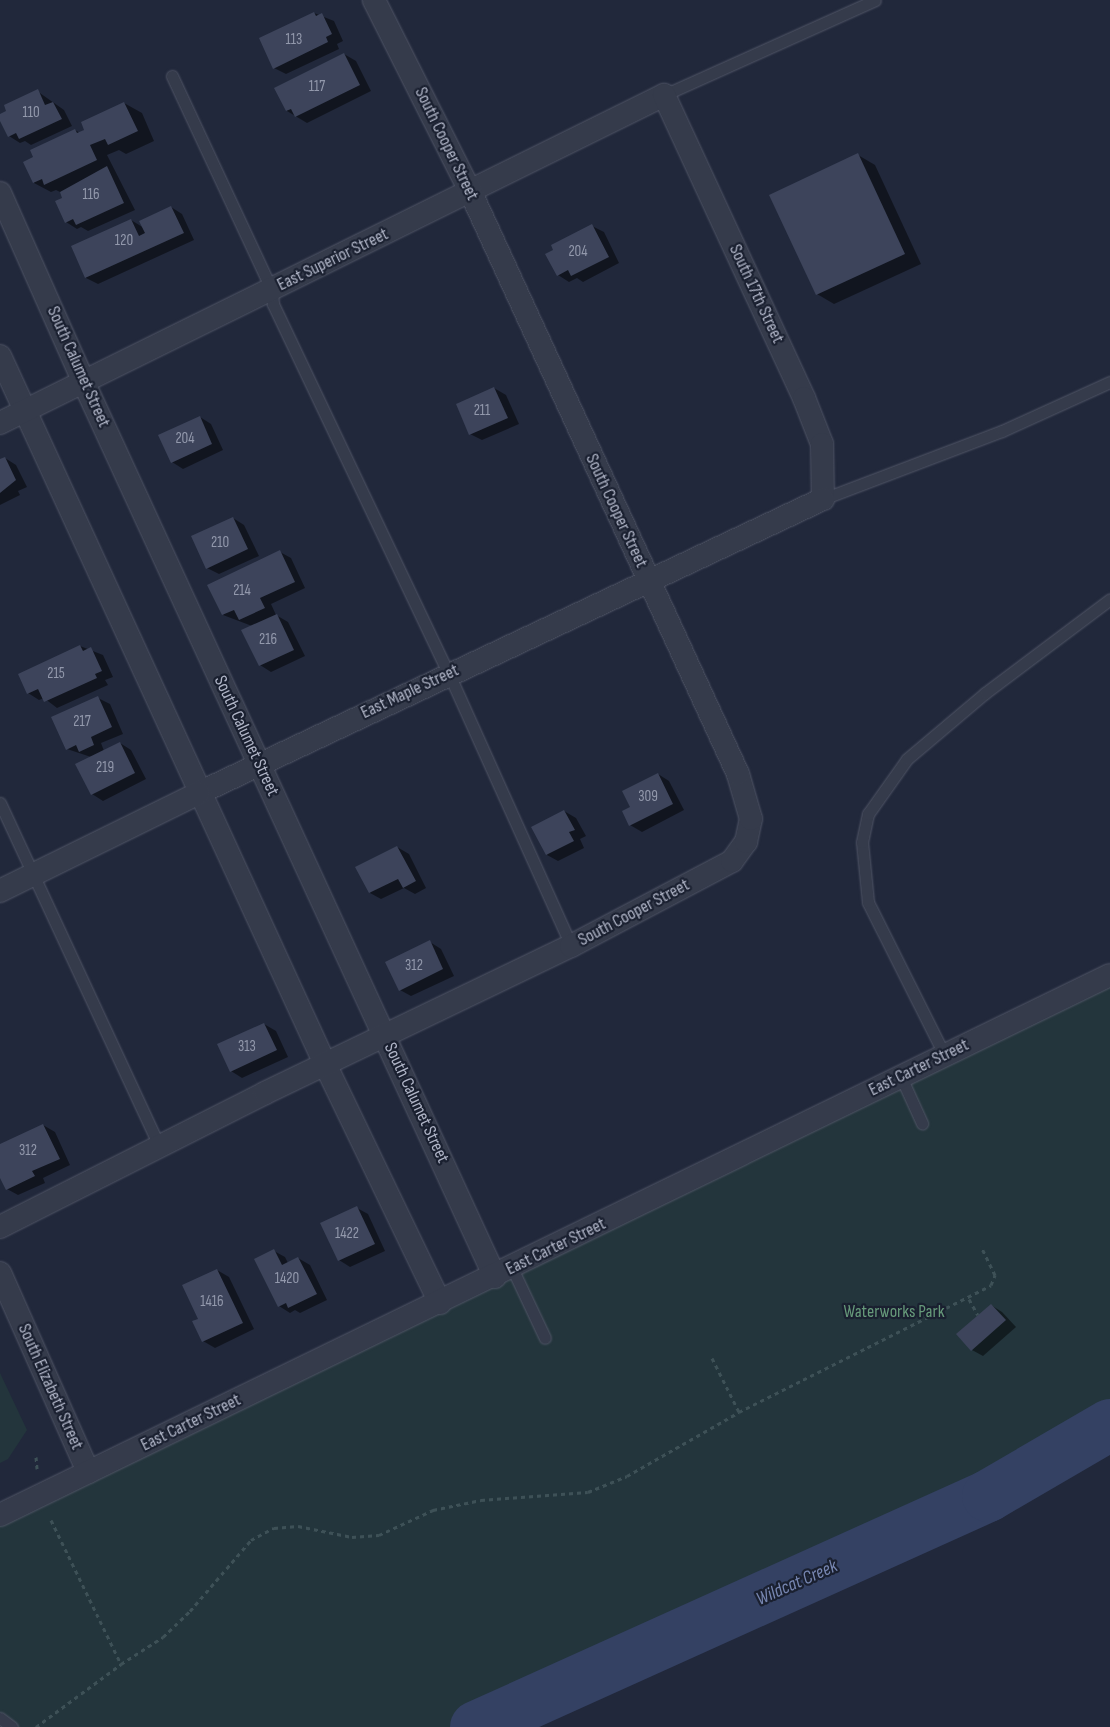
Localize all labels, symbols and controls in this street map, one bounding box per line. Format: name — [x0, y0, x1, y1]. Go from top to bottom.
house number: 113 — [286, 31, 302, 49]
house number: 117 — [309, 78, 325, 96]
street label: South Cooper Street — [409, 84, 483, 204]
house number: 110 — [22, 104, 40, 122]
house number: 116 — [82, 186, 100, 204]
street label: East Superior Street — [274, 224, 392, 296]
house number: 120 — [115, 232, 133, 250]
street label: South 17th Street — [724, 241, 788, 347]
house number: 204 — [568, 243, 588, 261]
street label: South Calumet Street — [42, 303, 114, 431]
house number: 211 — [474, 402, 490, 420]
house number: 204 — [175, 430, 195, 448]
street label: South Cooper Street — [580, 451, 652, 571]
house number: 210 — [211, 534, 229, 552]
house number: 214 — [233, 582, 251, 600]
house number: 216 — [259, 631, 277, 649]
street label: East Maple Street — [358, 660, 462, 724]
house number: 215 — [47, 665, 65, 683]
street label: South Calumet Street — [209, 673, 283, 799]
house number: 217 — [73, 713, 91, 731]
house number: 219 — [96, 759, 114, 777]
house number: 309 — [638, 788, 658, 806]
street label: South Cooper Street — [575, 875, 693, 951]
house number: 312 — [405, 957, 423, 975]
street label: East Carter Street — [866, 1035, 972, 1101]
house number: 313 — [238, 1038, 256, 1056]
street label: South Calumet Street — [379, 1040, 453, 1166]
house number: 312 — [19, 1142, 37, 1160]
street label: East Carter Street — [503, 1214, 609, 1280]
house number: 1422 — [335, 1225, 359, 1243]
house number: 1420 — [275, 1270, 299, 1288]
house number: 1416 — [200, 1293, 224, 1311]
park label: Waterworks Park — [843, 1301, 945, 1323]
street label: South Elizabeth Street — [13, 1321, 87, 1453]
street label: East Carter Street — [138, 1390, 244, 1456]
water label: Wildcat Creek — [753, 1555, 841, 1611]

